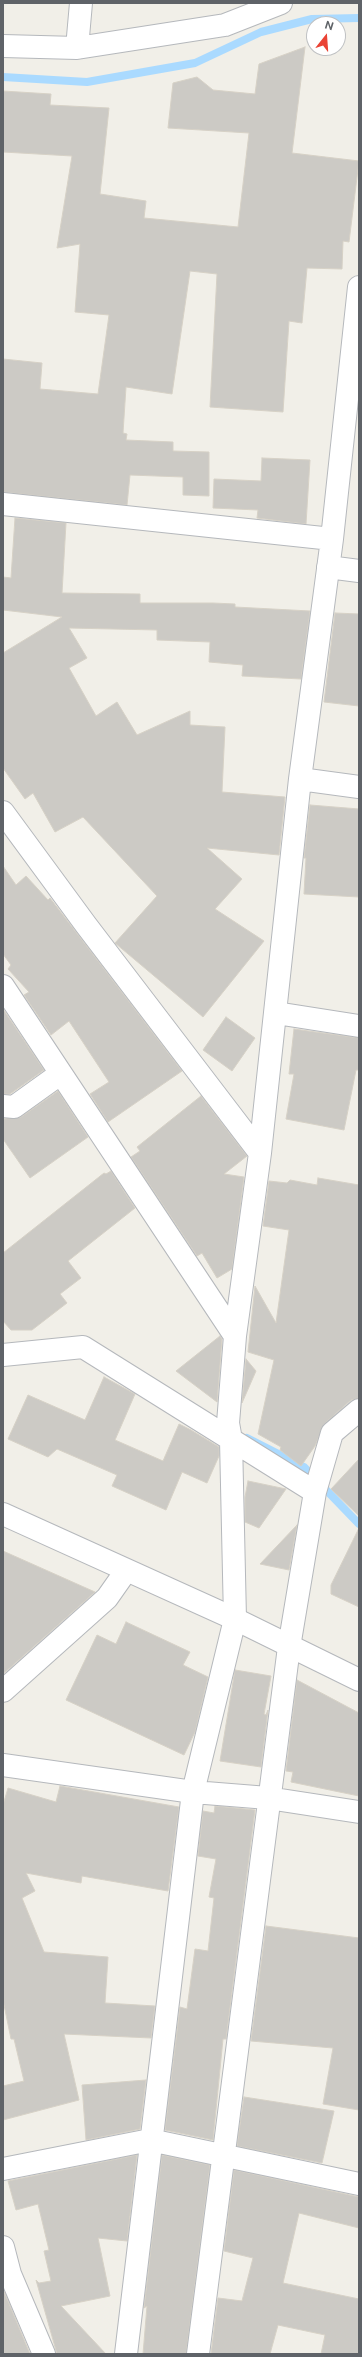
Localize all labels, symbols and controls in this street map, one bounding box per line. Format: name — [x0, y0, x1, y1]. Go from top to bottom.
north arrow — [306, 16, 346, 56]
text: N — [323, 18, 335, 32]

